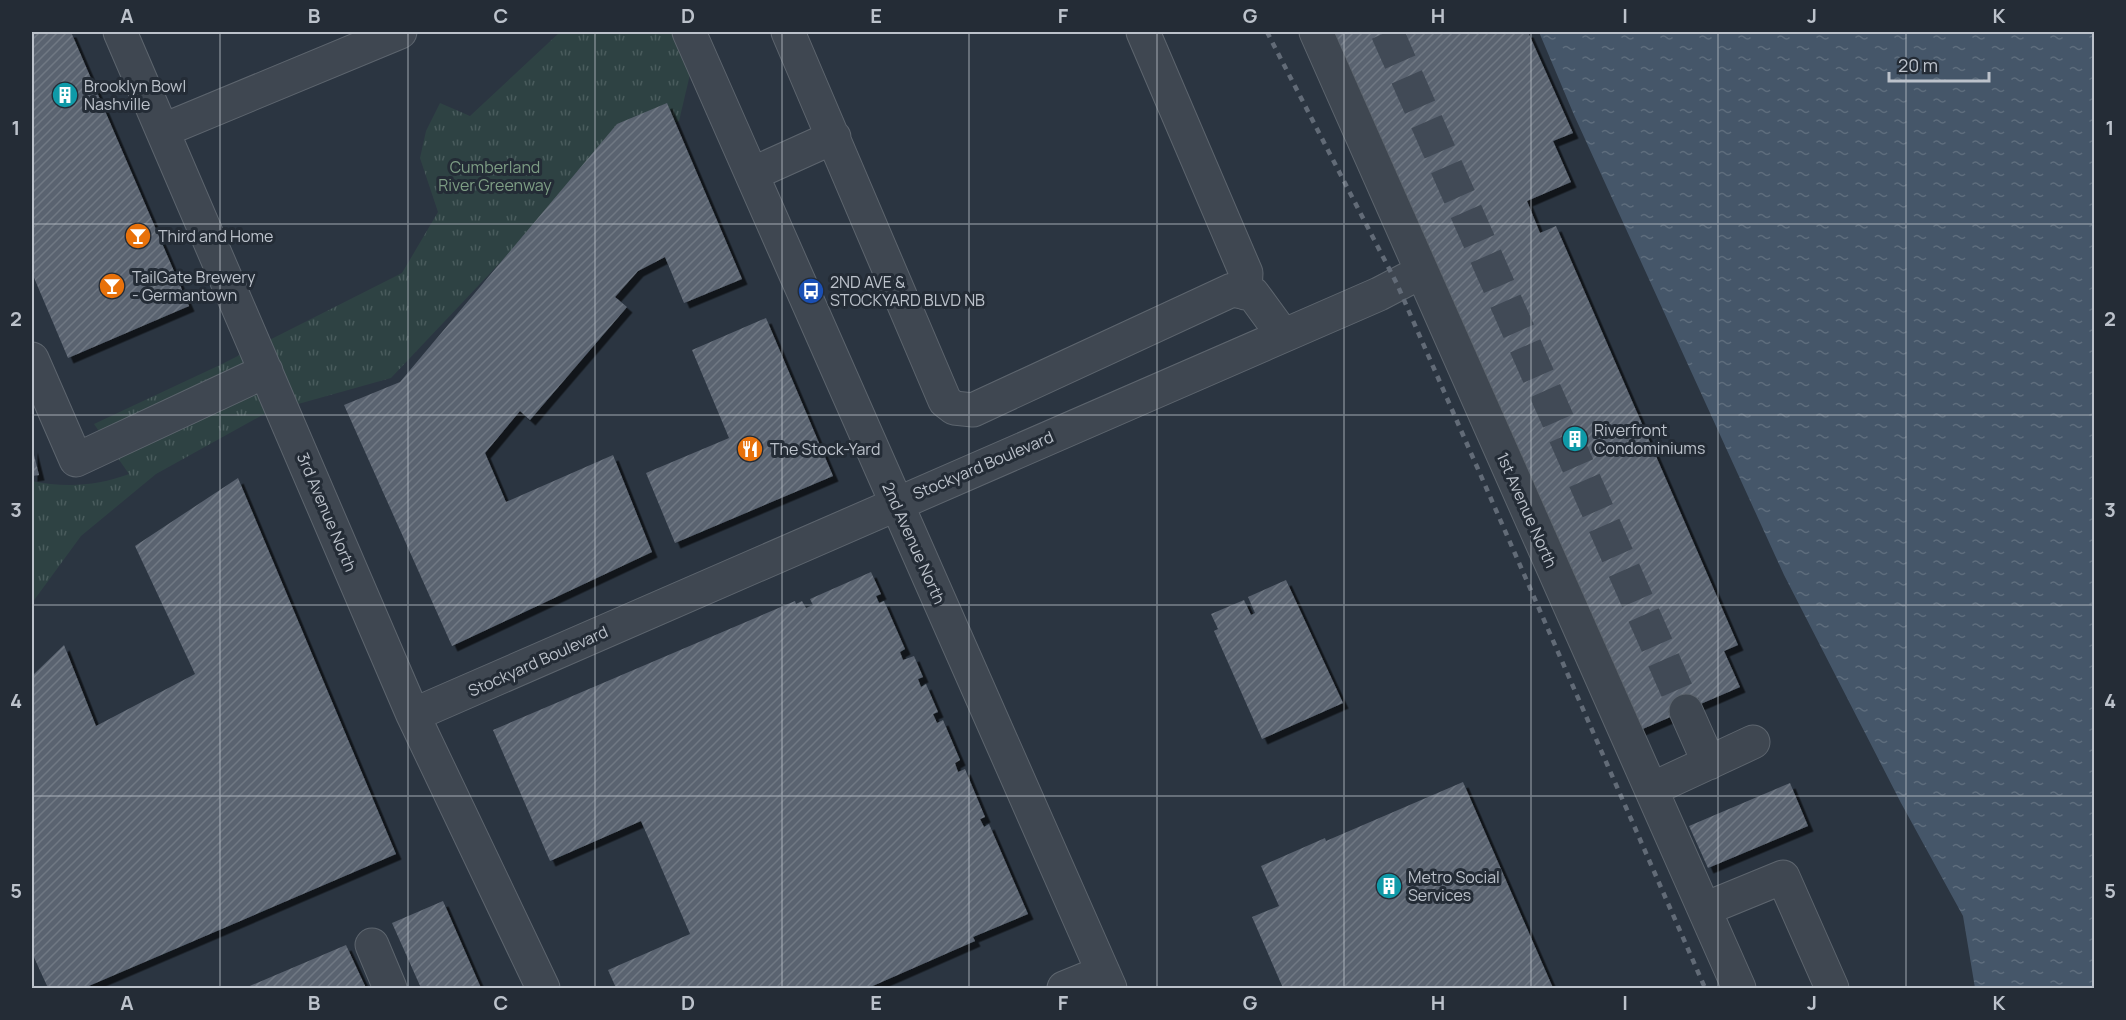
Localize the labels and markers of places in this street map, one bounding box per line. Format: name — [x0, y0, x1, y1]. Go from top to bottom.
place label: Brooklyn Bowl Nashville — [84, 75, 186, 115]
building icon: Brooklyn Bowl Nashville — [50, 80, 80, 110]
bar icon: Third and Home — [123, 221, 153, 251]
place label: Third and Home — [158, 225, 273, 247]
place label: TailGate Brewery - Germantown — [132, 266, 256, 306]
bar icon: TailGate Brewery - Germantown — [97, 271, 127, 301]
place label: 2ND AVE & STOCKYARD BLVD NB — [830, 271, 985, 311]
bus stop icon: 2ND AVE & STOCKYARD BLVD NB — [796, 276, 826, 306]
place label: Riverfront Condominiums — [1594, 419, 1705, 459]
building icon: Riverfront Condominiums — [1560, 424, 1590, 454]
restaurant icon: The Stock-Yard — [735, 434, 765, 464]
place label: The Stock-Yard — [770, 438, 880, 460]
place label: Metro Social Services — [1408, 866, 1500, 906]
building icon: Metro Social Services — [1374, 871, 1404, 901]

